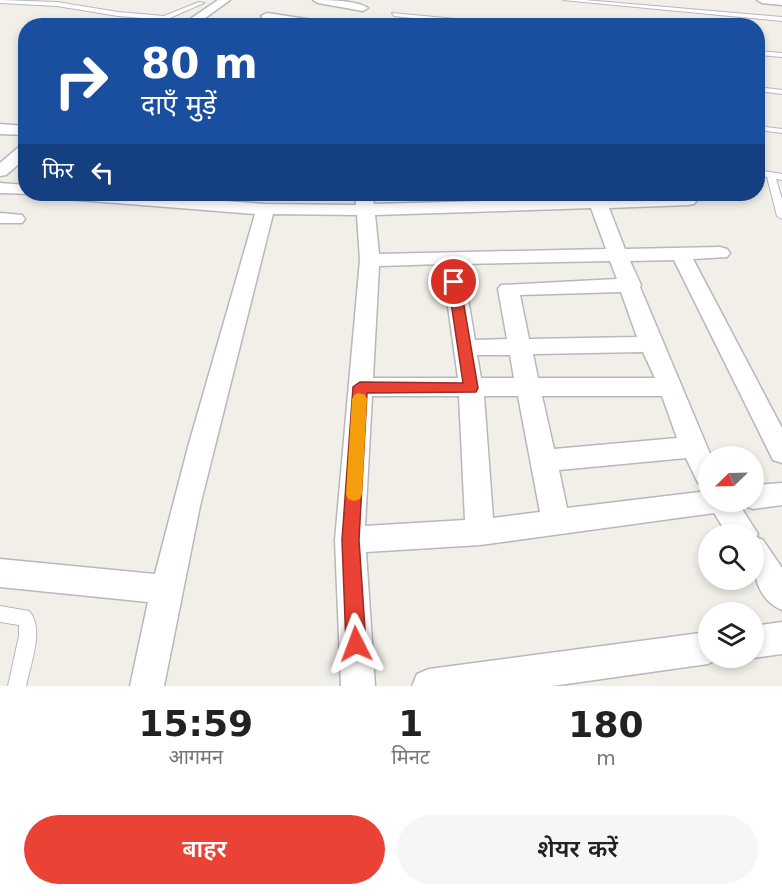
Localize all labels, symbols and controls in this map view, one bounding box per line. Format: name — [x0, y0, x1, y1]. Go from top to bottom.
text: 80 m — [141, 39, 258, 88]
icon: right — [42, 42, 120, 120]
text: दाएँ मुड़ें — [141, 89, 216, 120]
icon: left — [86, 156, 119, 189]
text: फिर — [42, 158, 74, 183]
pin — [428, 256, 479, 307]
icon: arrive — [437, 265, 470, 298]
north arrow — [698, 446, 764, 512]
map controls — [698, 446, 764, 668]
button: search — [698, 524, 764, 590]
button: layers — [698, 602, 764, 668]
position arrow — [324, 612, 388, 676]
text: 15:59 — [138, 703, 253, 744]
text: 1 — [398, 703, 423, 744]
text: 180 — [568, 704, 643, 745]
text: आगमन — [168, 745, 223, 769]
text: मिनट — [392, 745, 430, 769]
text: m — [596, 746, 616, 770]
button: बाहर — [24, 815, 385, 884]
button: शेयर करें — [397, 815, 758, 884]

